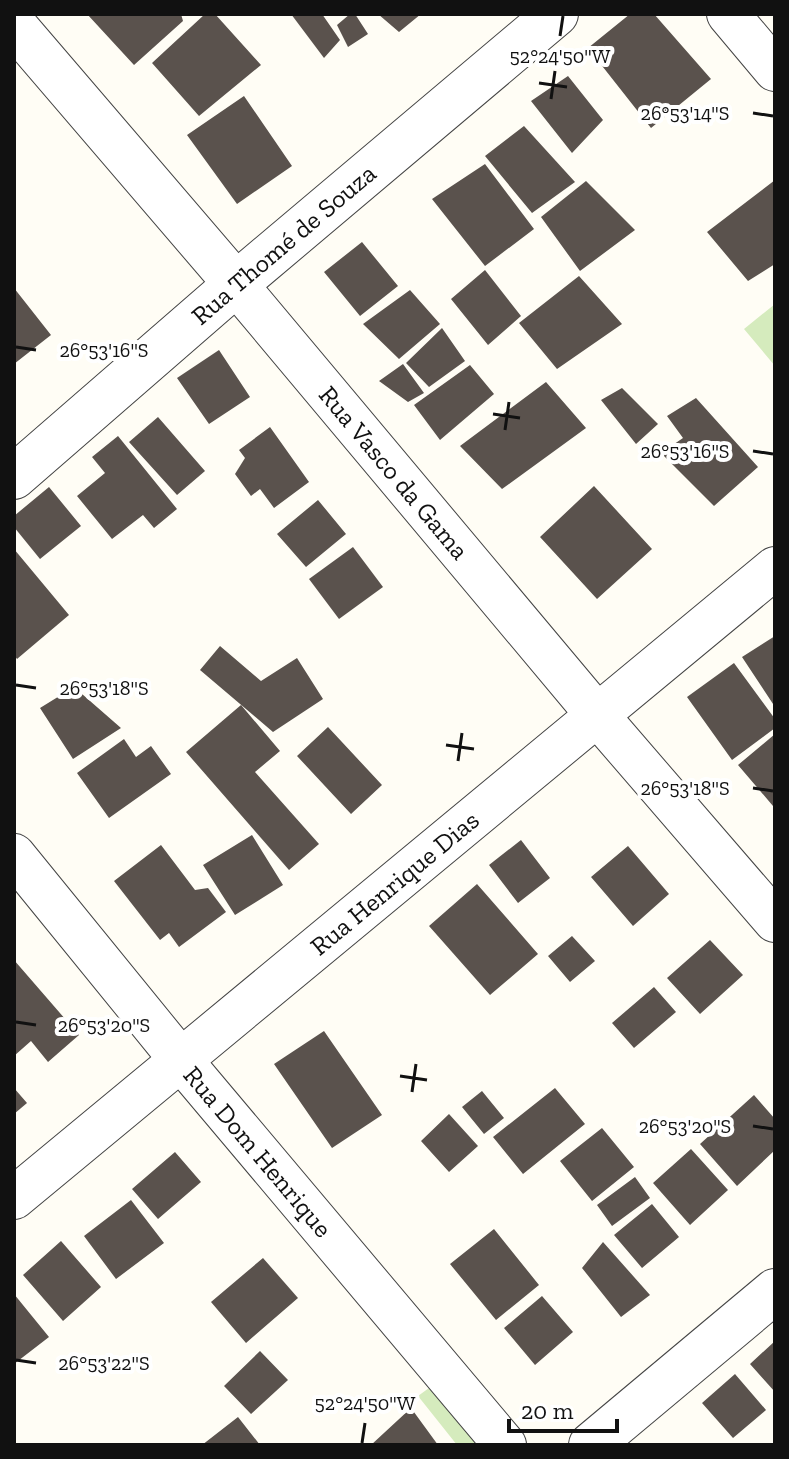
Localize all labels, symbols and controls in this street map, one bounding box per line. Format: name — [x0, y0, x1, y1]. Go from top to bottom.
text: 52°24'50"W — [510, 44, 611, 68]
text: 26°53'14"S — [641, 101, 729, 125]
street label: Rua Thomé de Souza — [185, 157, 383, 332]
text: 26°53'16"S — [59, 338, 149, 362]
street label: Rua Vasco da Gama — [312, 379, 476, 566]
text: 26°53'16"S — [640, 439, 730, 463]
text: 26°53'18"S — [59, 676, 149, 700]
text: 26°53'18"S — [640, 776, 730, 800]
street label: Rua Henrique Dias — [304, 804, 485, 962]
text: 26°53'20"S — [58, 1013, 150, 1037]
street label: Rua Dom Henrique — [177, 1059, 339, 1244]
text: 26°53'20"S — [639, 1114, 731, 1138]
text: 26°53'22"S — [58, 1351, 150, 1375]
scale bar — [509, 1383, 617, 1433]
text: 52°24'50"W — [315, 1391, 416, 1415]
text: 20 m — [521, 1396, 574, 1425]

